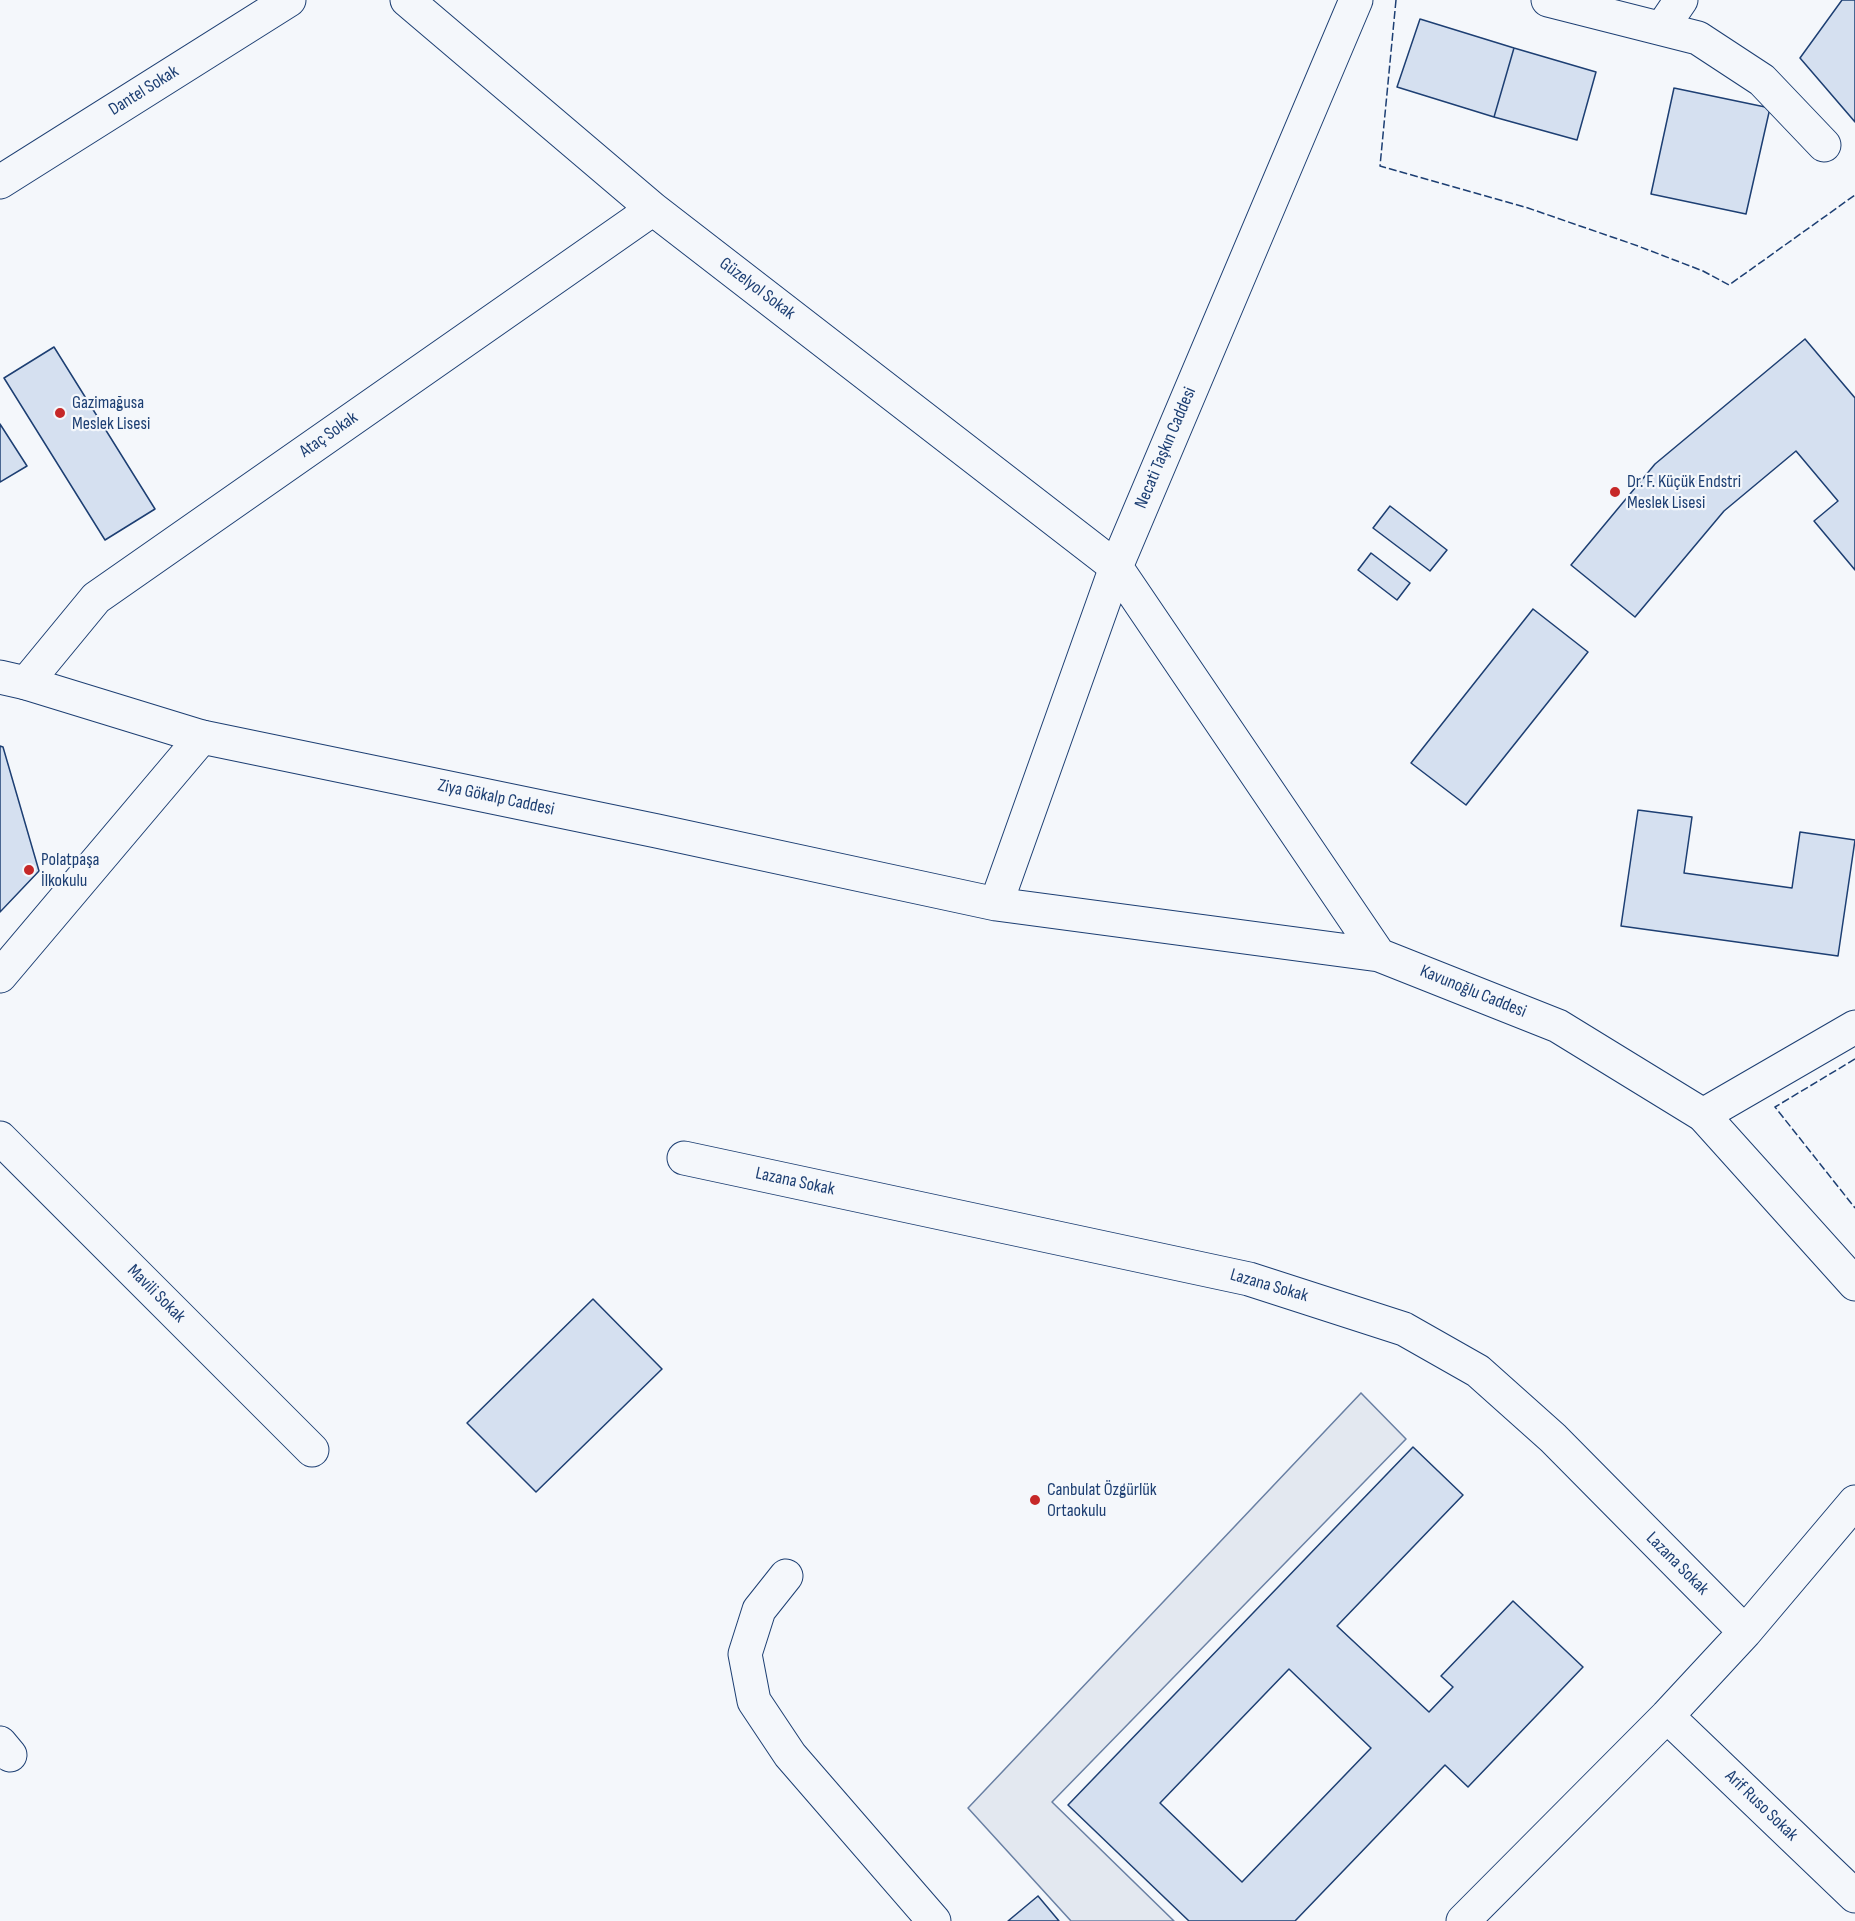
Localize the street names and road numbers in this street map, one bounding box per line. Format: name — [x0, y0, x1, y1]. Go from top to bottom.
street label: Dantel Sokak — [105, 61, 183, 121]
street label: Güzelyol Sokak — [715, 253, 799, 325]
street label: Necati Taşkın Caddesi — [1131, 384, 1201, 512]
street label: Ataç Sokak — [296, 407, 362, 463]
street label: Ziya Gökalp Caddesi — [436, 775, 556, 821]
street label: Kavunoğlu Caddesi — [1417, 961, 1529, 1023]
street label: Lazana Sokak — [753, 1163, 837, 1201]
street label: Mavili Sokak — [122, 1260, 190, 1328]
street label: Lazana Sokak — [1227, 1265, 1311, 1307]
street label: Lazana Sokak — [1641, 1528, 1713, 1600]
street label: Arif Ruso Sokak — [1720, 1766, 1802, 1846]

